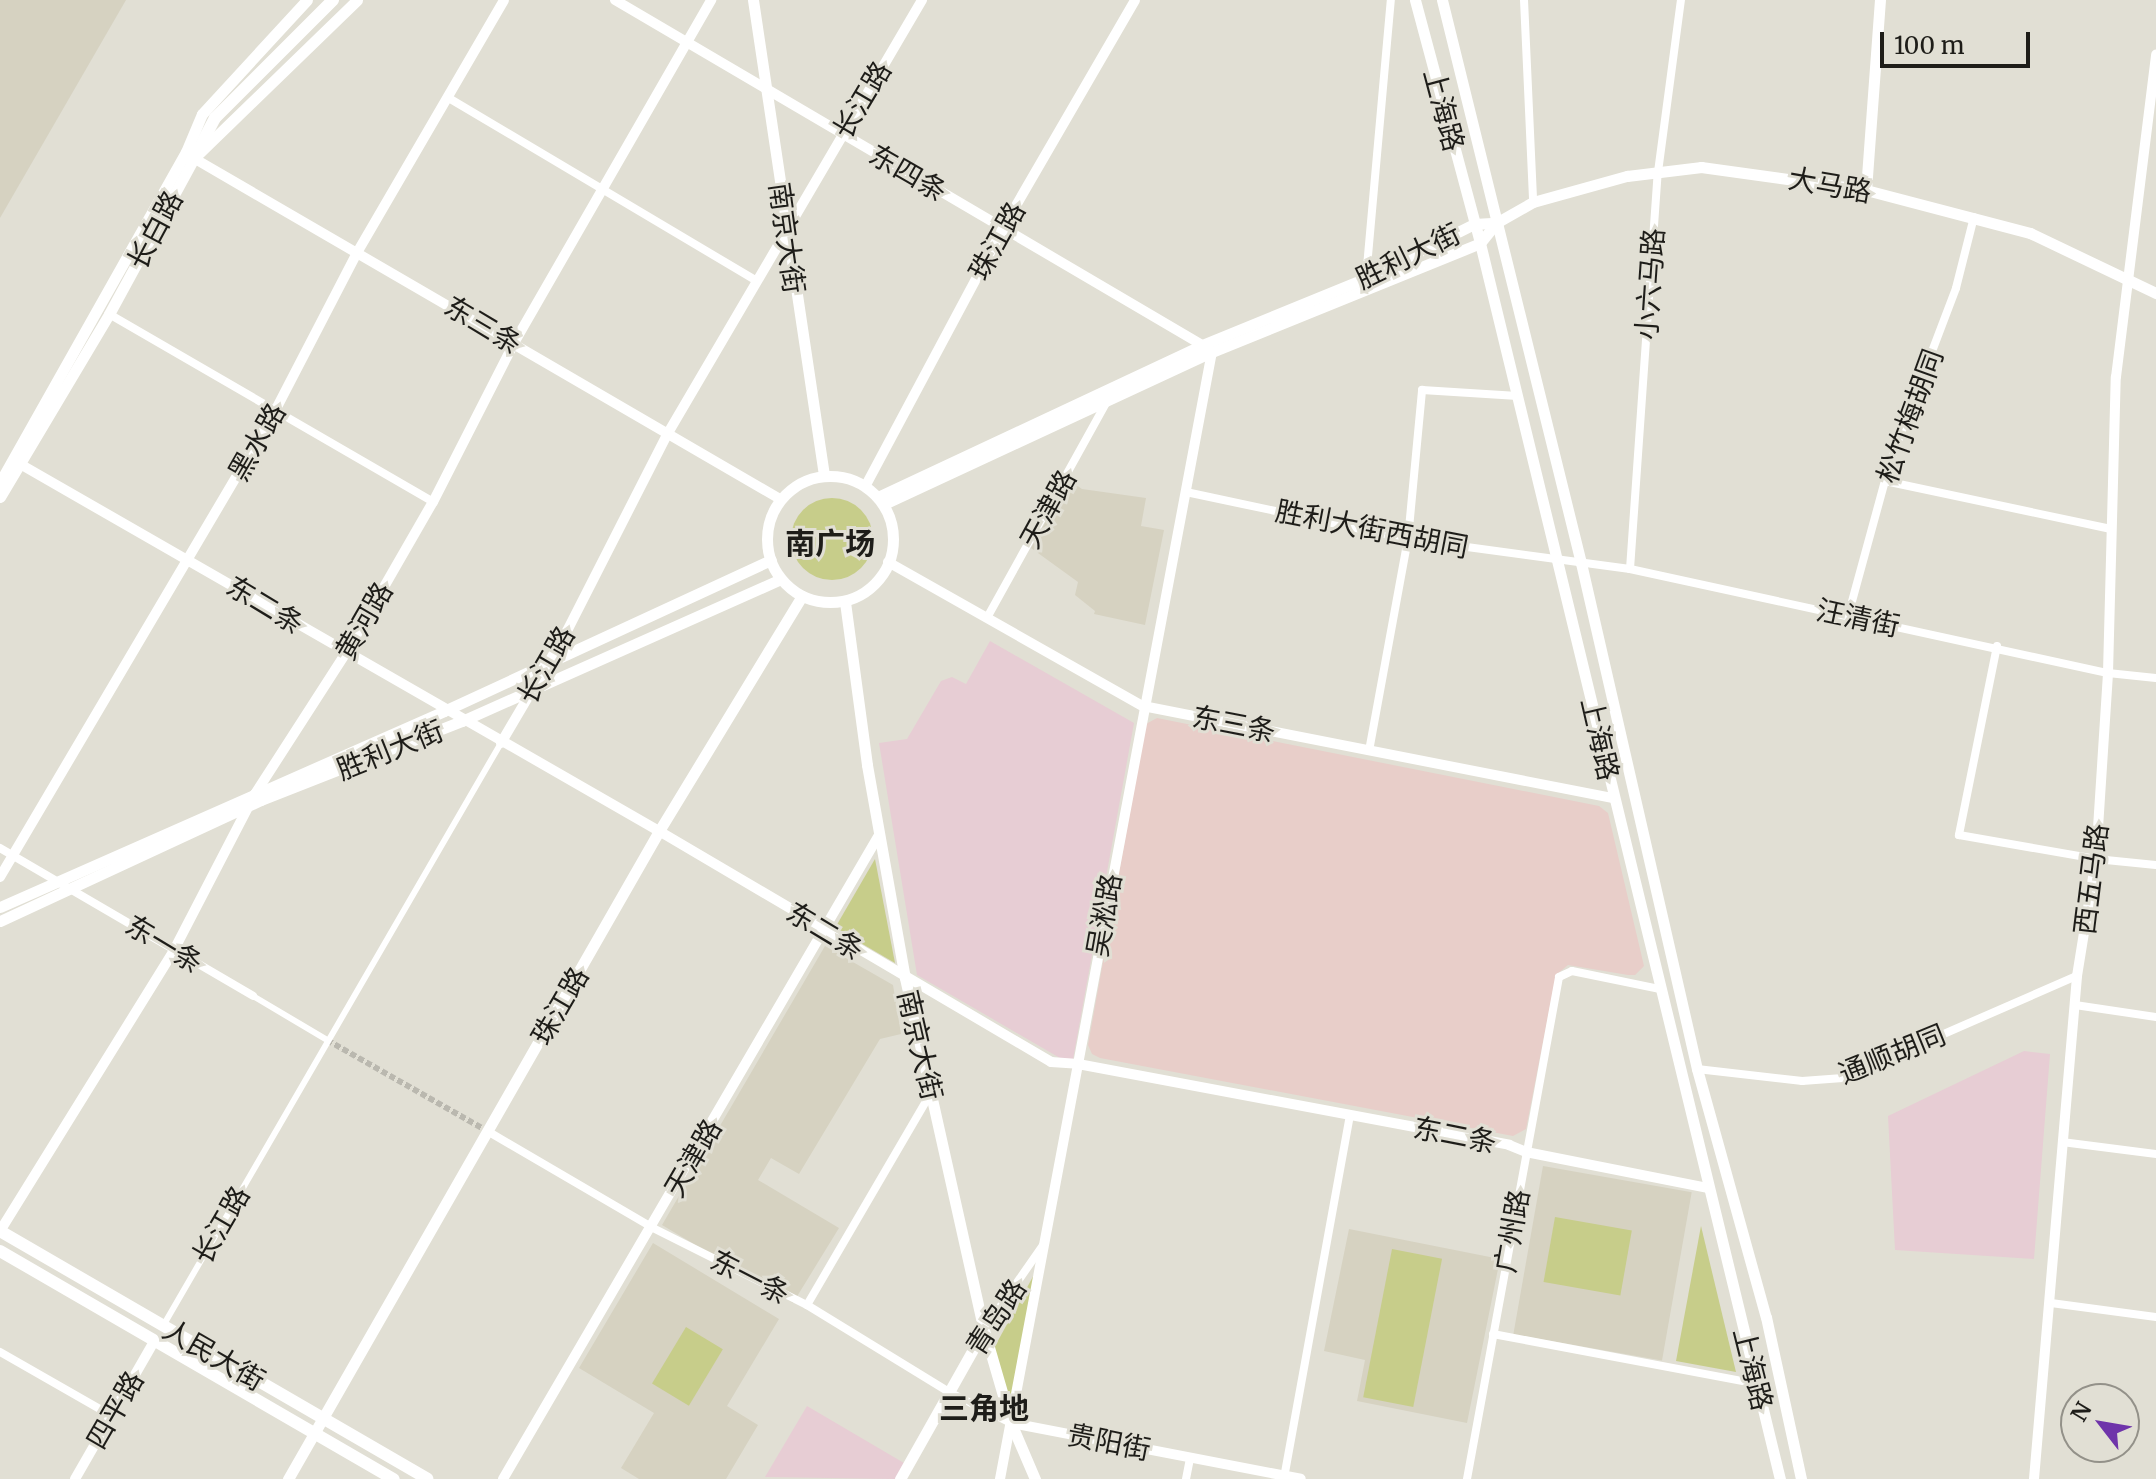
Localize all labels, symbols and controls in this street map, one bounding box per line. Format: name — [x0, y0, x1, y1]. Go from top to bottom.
scale bar — [1884, 16, 2034, 66]
text: 100 m — [1894, 30, 1964, 61]
street label: 长江路 — [826, 55, 898, 145]
street label: 上海路 — [1417, 65, 1471, 155]
street label: 东四条 — [863, 137, 953, 209]
street label: 大马路 — [1786, 161, 1874, 209]
street label: 南京大街 — [763, 180, 811, 296]
street label: 长白路 — [120, 185, 190, 275]
street label: 珠江路 — [962, 196, 1032, 286]
street label: 胜利大街 — [1350, 216, 1466, 296]
street label: 小六马路 — [1629, 227, 1671, 341]
street label: 东三条 — [438, 289, 528, 361]
street label: 松竹梅胡同 — [1870, 344, 1950, 488]
street label: 黑水路 — [221, 397, 293, 487]
street label: 天津路 — [1013, 464, 1083, 554]
street label: 胜利大街西胡同 — [1273, 494, 1471, 564]
district label: 南广场 — [785, 525, 875, 561]
street label: 东二条 — [220, 569, 310, 641]
street label: 黄河路 — [328, 576, 400, 666]
street label: 汪清街 — [1813, 593, 1903, 643]
street label: 长江路 — [510, 620, 582, 710]
street label: 上海路 — [1574, 694, 1626, 784]
street label: 东三条 — [1190, 699, 1278, 749]
street label: 胜利大街 — [332, 713, 448, 787]
street label: 西五马路 — [2068, 821, 2114, 937]
street label: 吴淞路 — [1080, 871, 1128, 959]
street label: 东二条 — [780, 895, 870, 967]
street label: 东一条 — [119, 908, 209, 980]
street label: 珠江路 — [524, 961, 596, 1051]
street label: 南京大街 — [891, 987, 949, 1103]
street label: 通顺胡同 — [1834, 1017, 1950, 1091]
street label: 东二条 — [1411, 1110, 1499, 1160]
street label: 天津路 — [657, 1113, 729, 1203]
street label: 长江路 — [185, 1180, 257, 1270]
street label: 广州路 — [1488, 1187, 1536, 1275]
street label: 东一条 — [705, 1243, 795, 1311]
street label: 青岛路 — [959, 1273, 1033, 1361]
street label: 人民大街 — [157, 1312, 271, 1398]
street label: 上海路 — [1727, 1324, 1779, 1414]
street label: 四平路 — [79, 1365, 151, 1455]
north arrow — [2060, 1383, 2140, 1463]
district label: 三角地 — [939, 1390, 1029, 1426]
text: N — [2065, 1397, 2098, 1426]
street label: 贵阳街 — [1065, 1417, 1153, 1467]

